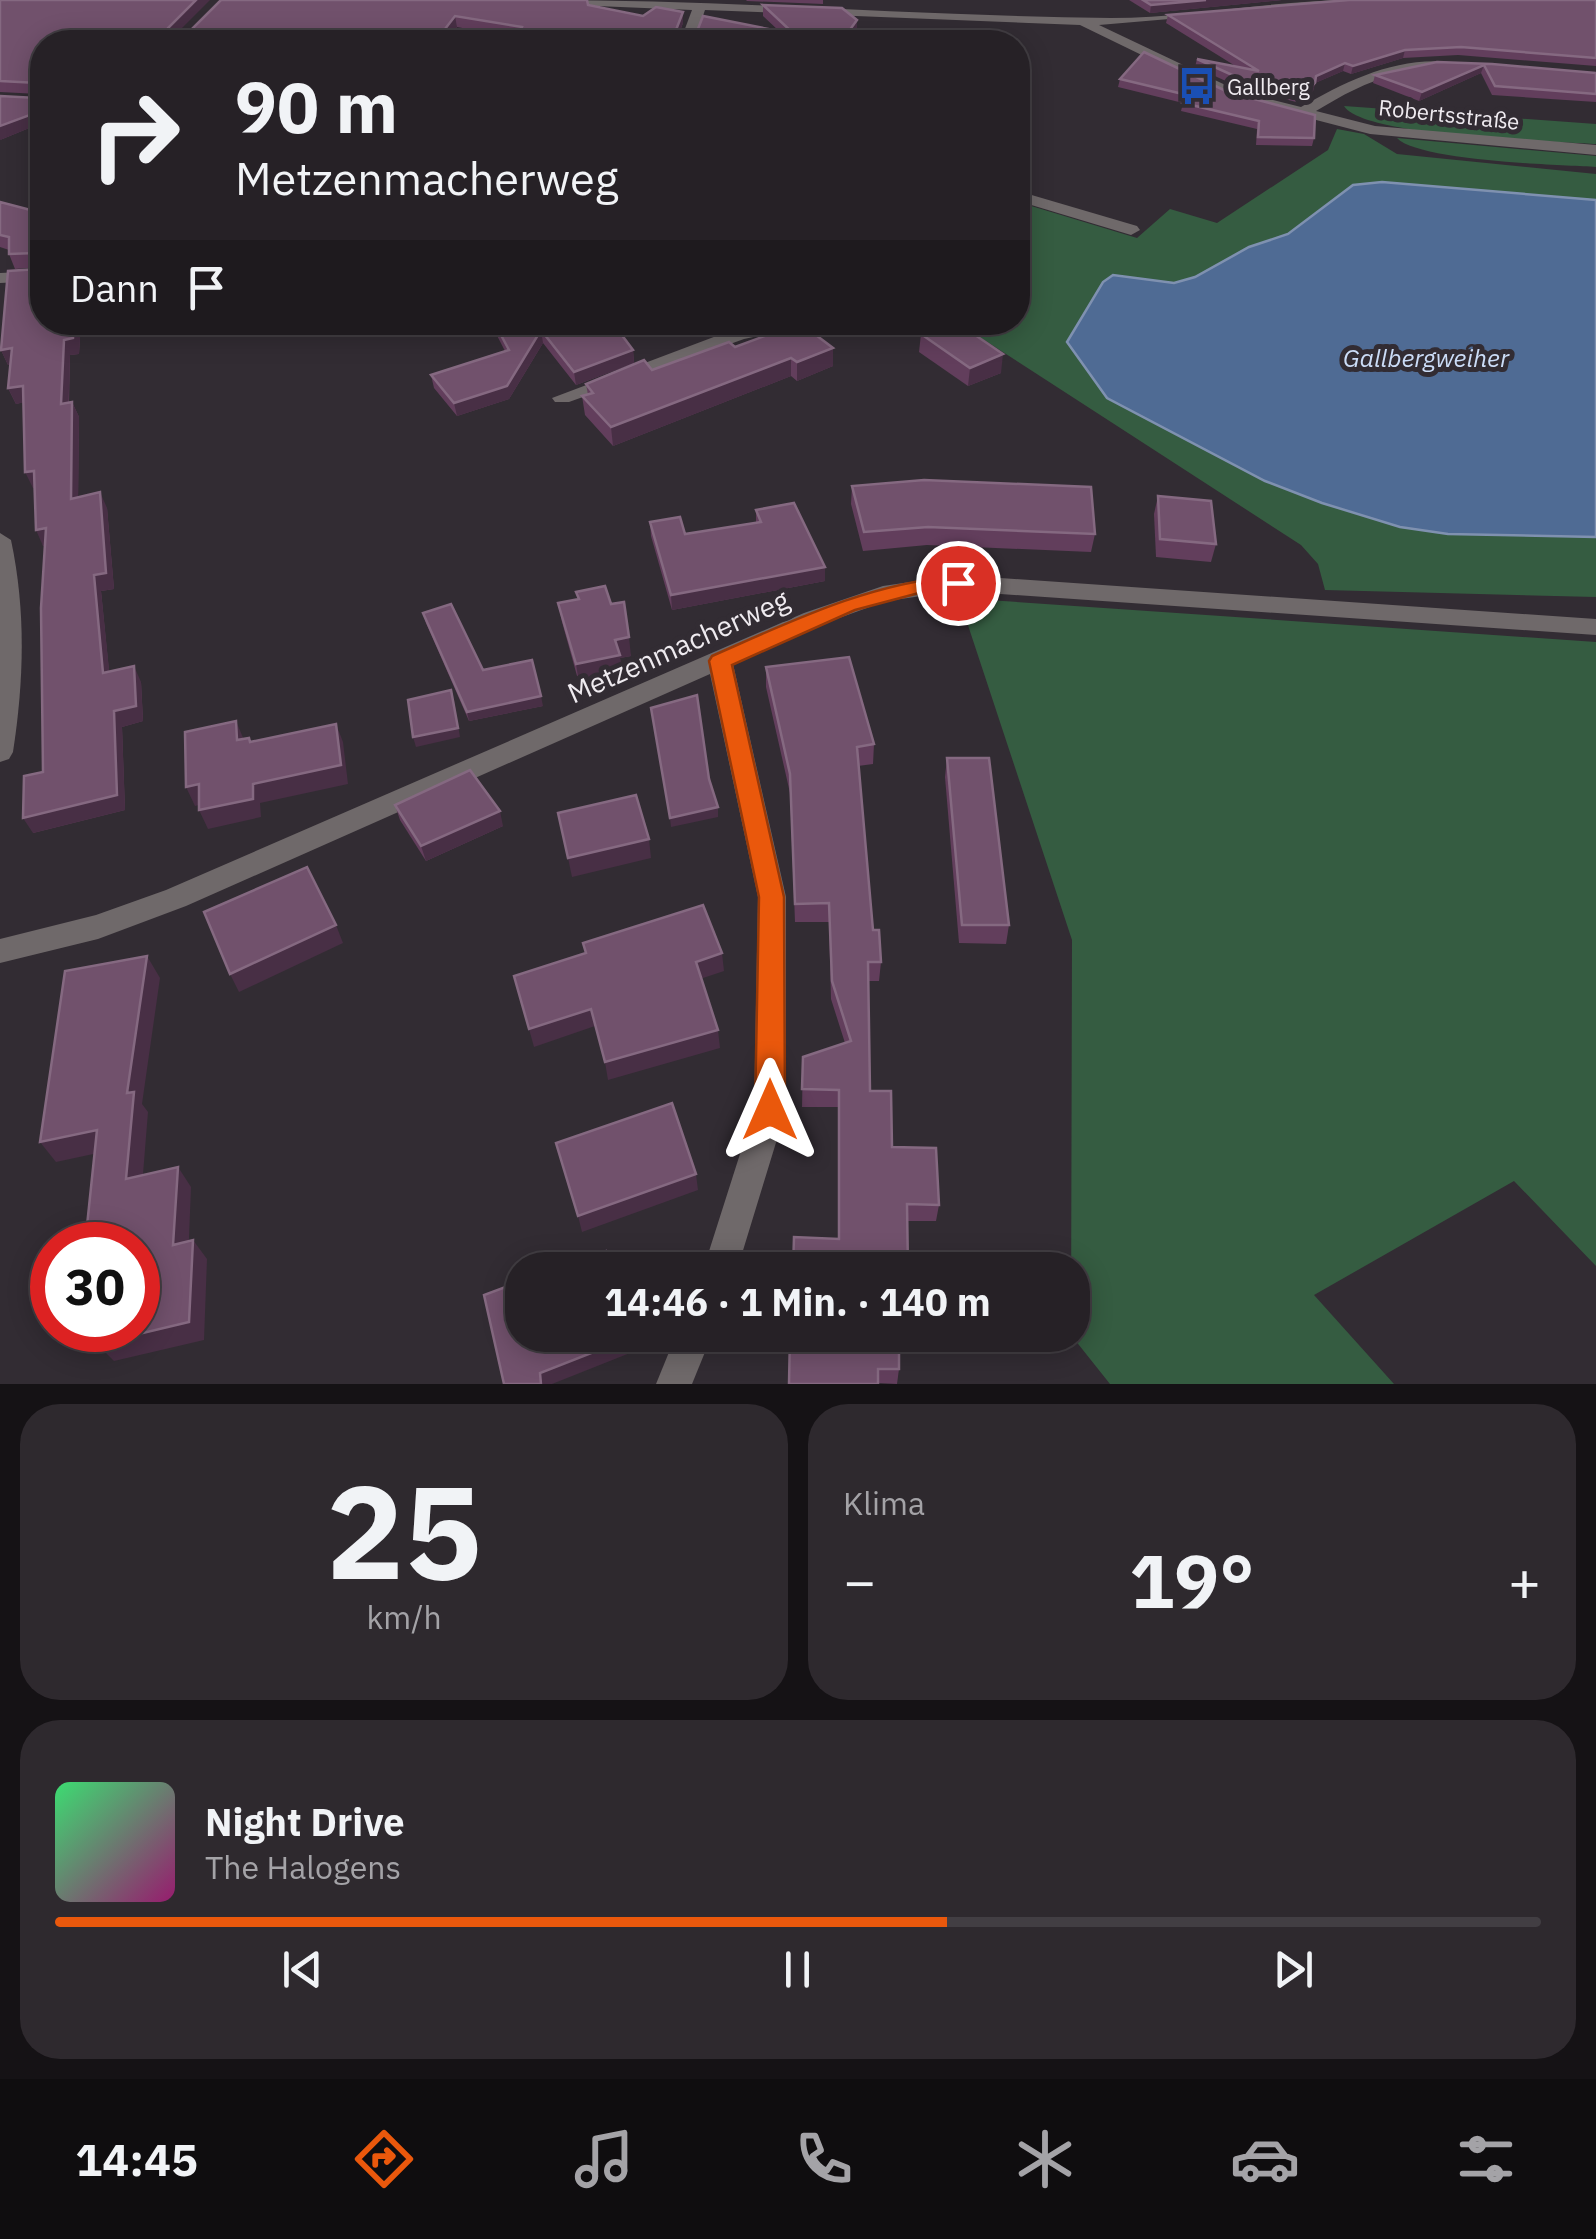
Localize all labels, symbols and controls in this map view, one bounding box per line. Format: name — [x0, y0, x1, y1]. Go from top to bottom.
text: 90 m — [235, 61, 398, 152]
bus stop icon: Gallberg — [1176, 65, 1218, 107]
icon: right — [70, 70, 200, 200]
place label: Gallberg — [1227, 72, 1310, 101]
street label: Robertsstraße — [1377, 92, 1521, 136]
text: Metzenmacherweg — [235, 149, 619, 207]
icon: arrive — [179, 260, 234, 315]
text: Dann — [70, 263, 159, 312]
water label: Gallbergweiher — [1343, 341, 1510, 374]
pin — [916, 541, 1001, 626]
icon: arrive — [931, 556, 986, 611]
street label: Metzenmacherweg — [561, 580, 795, 711]
position arrow — [718, 1058, 822, 1162]
speed limit sign: 30 — [30, 1222, 160, 1352]
text: 14:46 · 1 Min. · 140 m — [604, 1277, 991, 1326]
text: 25 — [326, 1446, 482, 1615]
text: Klima — [843, 1482, 925, 1524]
text: 19° — [1129, 1531, 1255, 1629]
text: − — [843, 1545, 876, 1616]
text: + — [1508, 1545, 1541, 1616]
text: km/h — [366, 1596, 442, 1638]
text: Night Drive — [205, 1797, 405, 1846]
text: The Halogens — [205, 1846, 401, 1888]
icon: previous — [275, 1942, 330, 1997]
icon: pause — [770, 1942, 825, 1997]
icon: next — [1266, 1942, 1321, 1997]
icon: directions — [349, 2124, 419, 2194]
icon: music — [569, 2124, 639, 2194]
icon: phone — [789, 2124, 859, 2194]
icon: climate — [1010, 2124, 1080, 2194]
icon: car — [1230, 2124, 1300, 2194]
icon: filters — [1451, 2124, 1521, 2194]
text: 14:45 — [75, 2130, 198, 2188]

